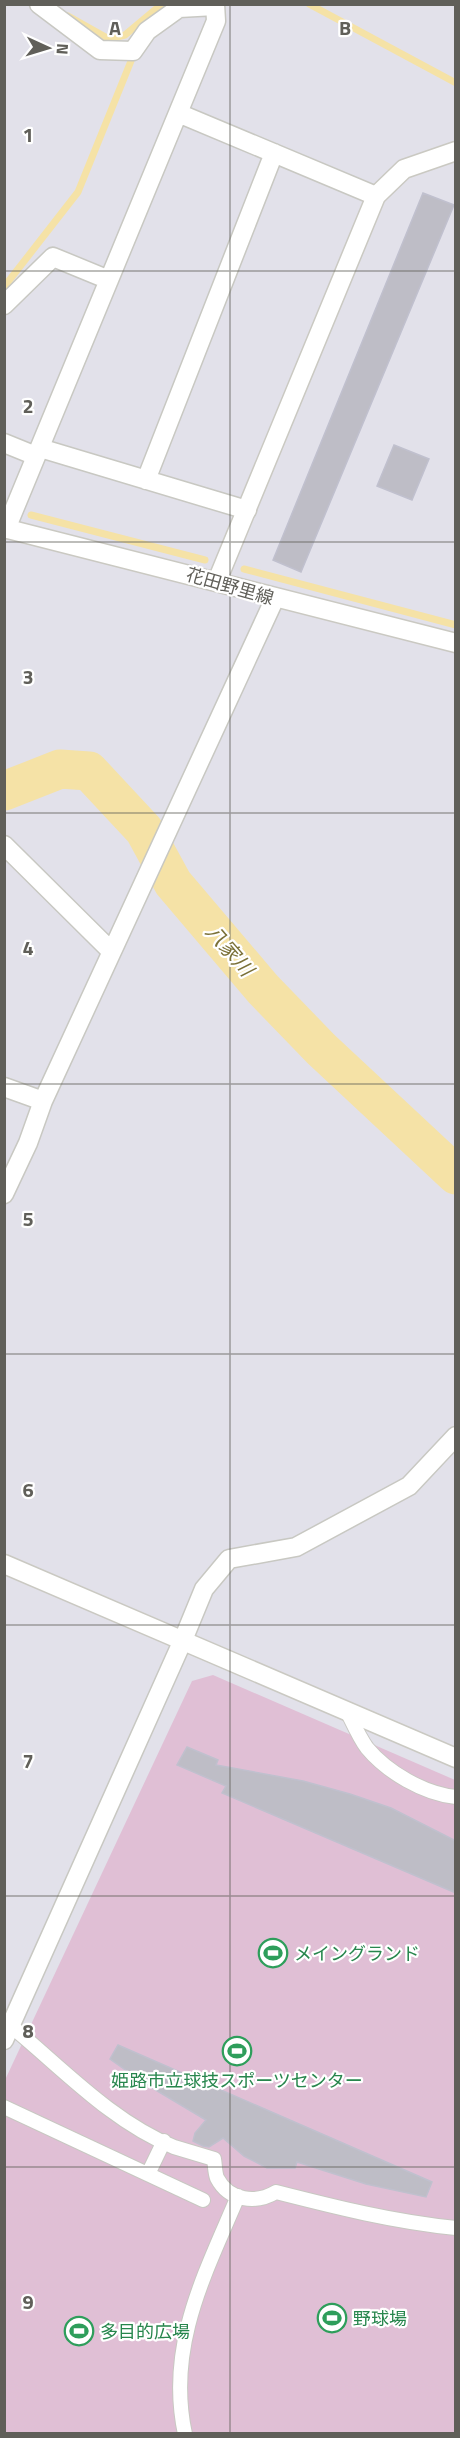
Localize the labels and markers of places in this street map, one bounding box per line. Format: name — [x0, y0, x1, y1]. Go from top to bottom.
sports icon: メイングランド — [257, 1937, 289, 1969]
place label: メイングランド — [294, 1940, 420, 1967]
sports icon: 姫路市立球技スポーツセンター — [221, 2035, 253, 2067]
place label: 姫路市立球技スポーツセンター — [111, 2067, 363, 2094]
sports icon: 野球場 — [316, 2302, 348, 2334]
place label: 野球場 — [353, 2305, 407, 2332]
sports icon: 多目的広場 — [63, 2315, 95, 2347]
place label: 多目的広場 — [100, 2318, 190, 2345]

